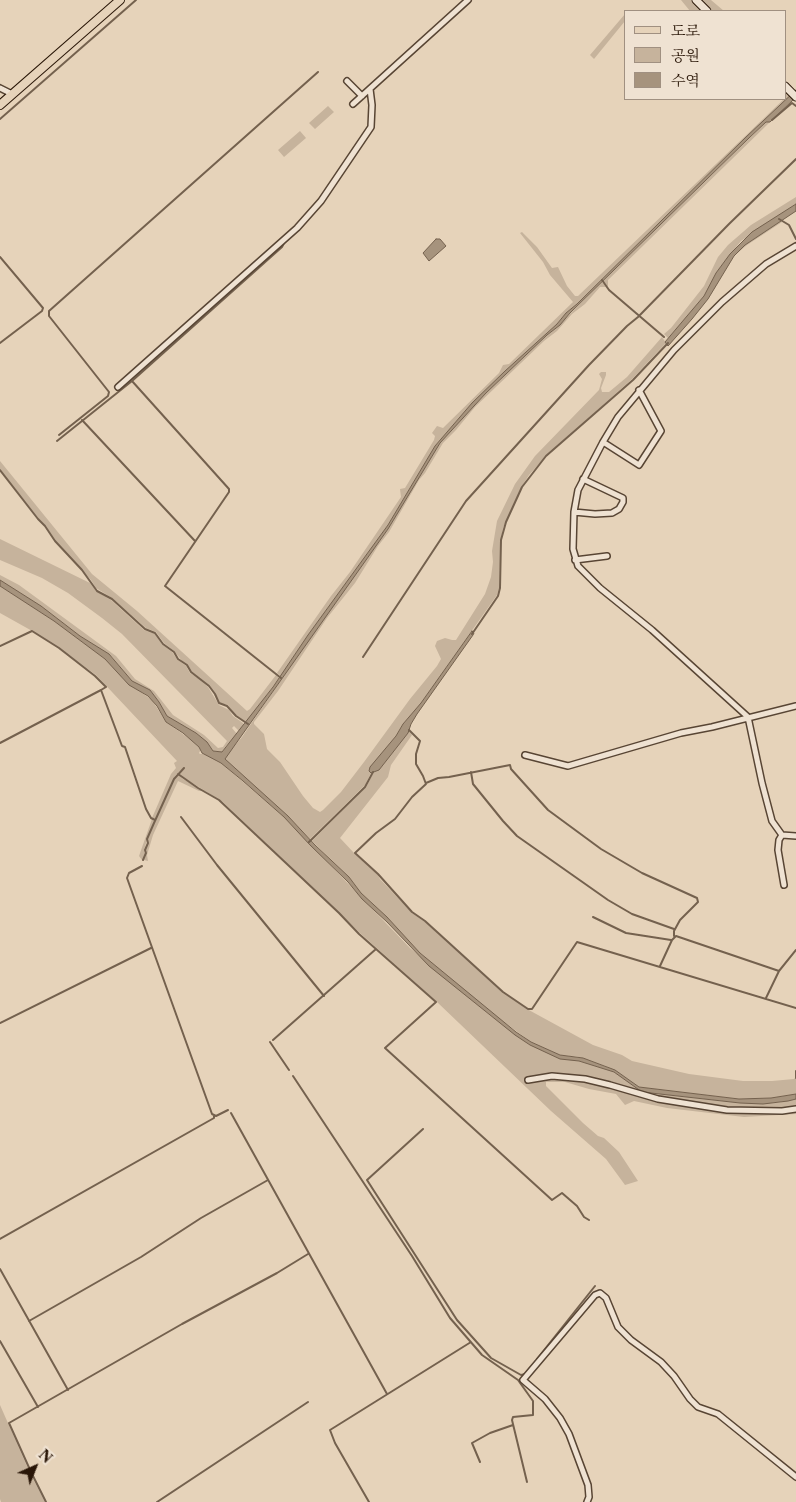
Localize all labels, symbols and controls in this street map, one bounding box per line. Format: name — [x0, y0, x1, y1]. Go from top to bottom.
legend — [624, 10, 786, 100]
text: 도로 — [671, 21, 700, 40]
text: 공원 — [671, 46, 700, 65]
text: 수역 — [671, 71, 700, 90]
north arrow — [10, 1442, 60, 1492]
text: N — [35, 1446, 56, 1467]

